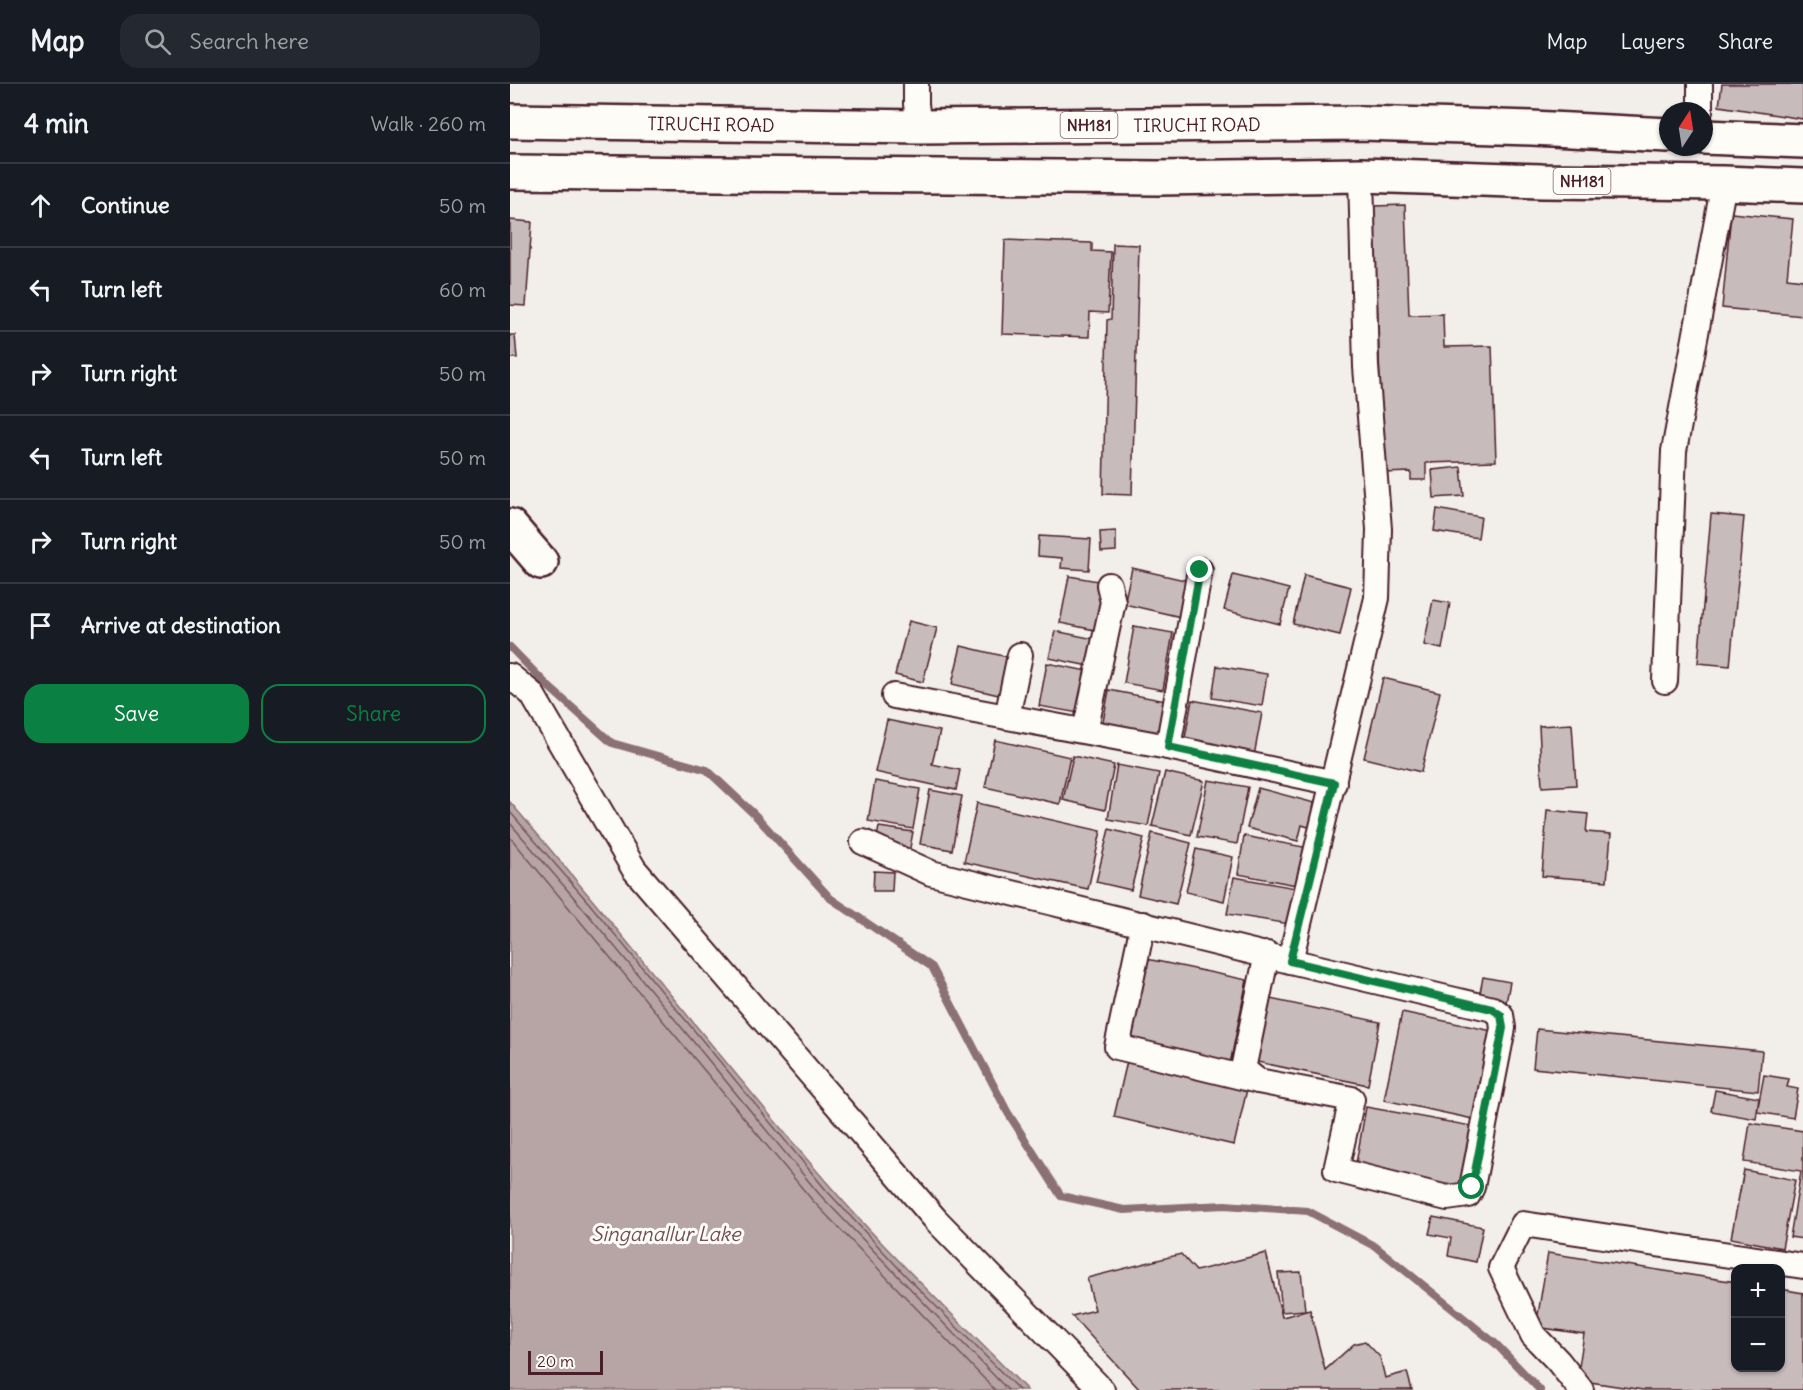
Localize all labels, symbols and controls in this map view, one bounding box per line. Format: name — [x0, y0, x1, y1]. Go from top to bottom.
search box — [120, 14, 540, 68]
text: Map — [30, 23, 84, 59]
icon: search — [141, 25, 174, 58]
text: Search here — [189, 27, 309, 55]
text: Map — [1547, 28, 1587, 55]
text: Layers — [1620, 28, 1685, 55]
text: Share — [1718, 28, 1773, 55]
north arrow — [1659, 102, 1713, 156]
text: 4 min — [24, 107, 89, 140]
text: Walk · 260 m — [370, 111, 486, 136]
street label: TIRUCHI ROAD — [647, 112, 775, 136]
road number: NH181 — [1060, 112, 1118, 138]
street label: TIRUCHI ROAD — [1133, 112, 1261, 137]
road number: NH181 — [1554, 168, 1610, 194]
icon: ahead — [24, 189, 57, 222]
text: Continue — [81, 191, 170, 219]
text: 50 m — [439, 193, 486, 218]
icon: left — [24, 273, 57, 306]
text: Turn left — [81, 275, 162, 303]
text: 60 m — [439, 277, 486, 302]
icon: right — [24, 357, 57, 390]
text: Turn right — [81, 359, 177, 387]
text: 50 m — [439, 361, 486, 386]
icon: left — [24, 441, 57, 474]
text: Turn left — [81, 443, 162, 471]
text: 50 m — [439, 445, 486, 470]
icon: right — [24, 525, 57, 558]
text: Turn right — [81, 527, 177, 555]
text: 50 m — [439, 529, 486, 554]
route end — [1186, 556, 1212, 582]
icon: arrive — [24, 609, 57, 642]
text: Arrive at destination — [81, 611, 281, 639]
button: Save — [24, 684, 249, 743]
button: Share — [261, 684, 486, 743]
route start — [1458, 1173, 1484, 1199]
water label: Singanallur Lake — [591, 1221, 742, 1246]
map controls — [1731, 1264, 1785, 1372]
button: + — [1731, 1264, 1785, 1318]
button: − — [1731, 1318, 1785, 1372]
scale bar — [528, 1348, 603, 1376]
text: 20 m — [537, 1351, 574, 1371]

